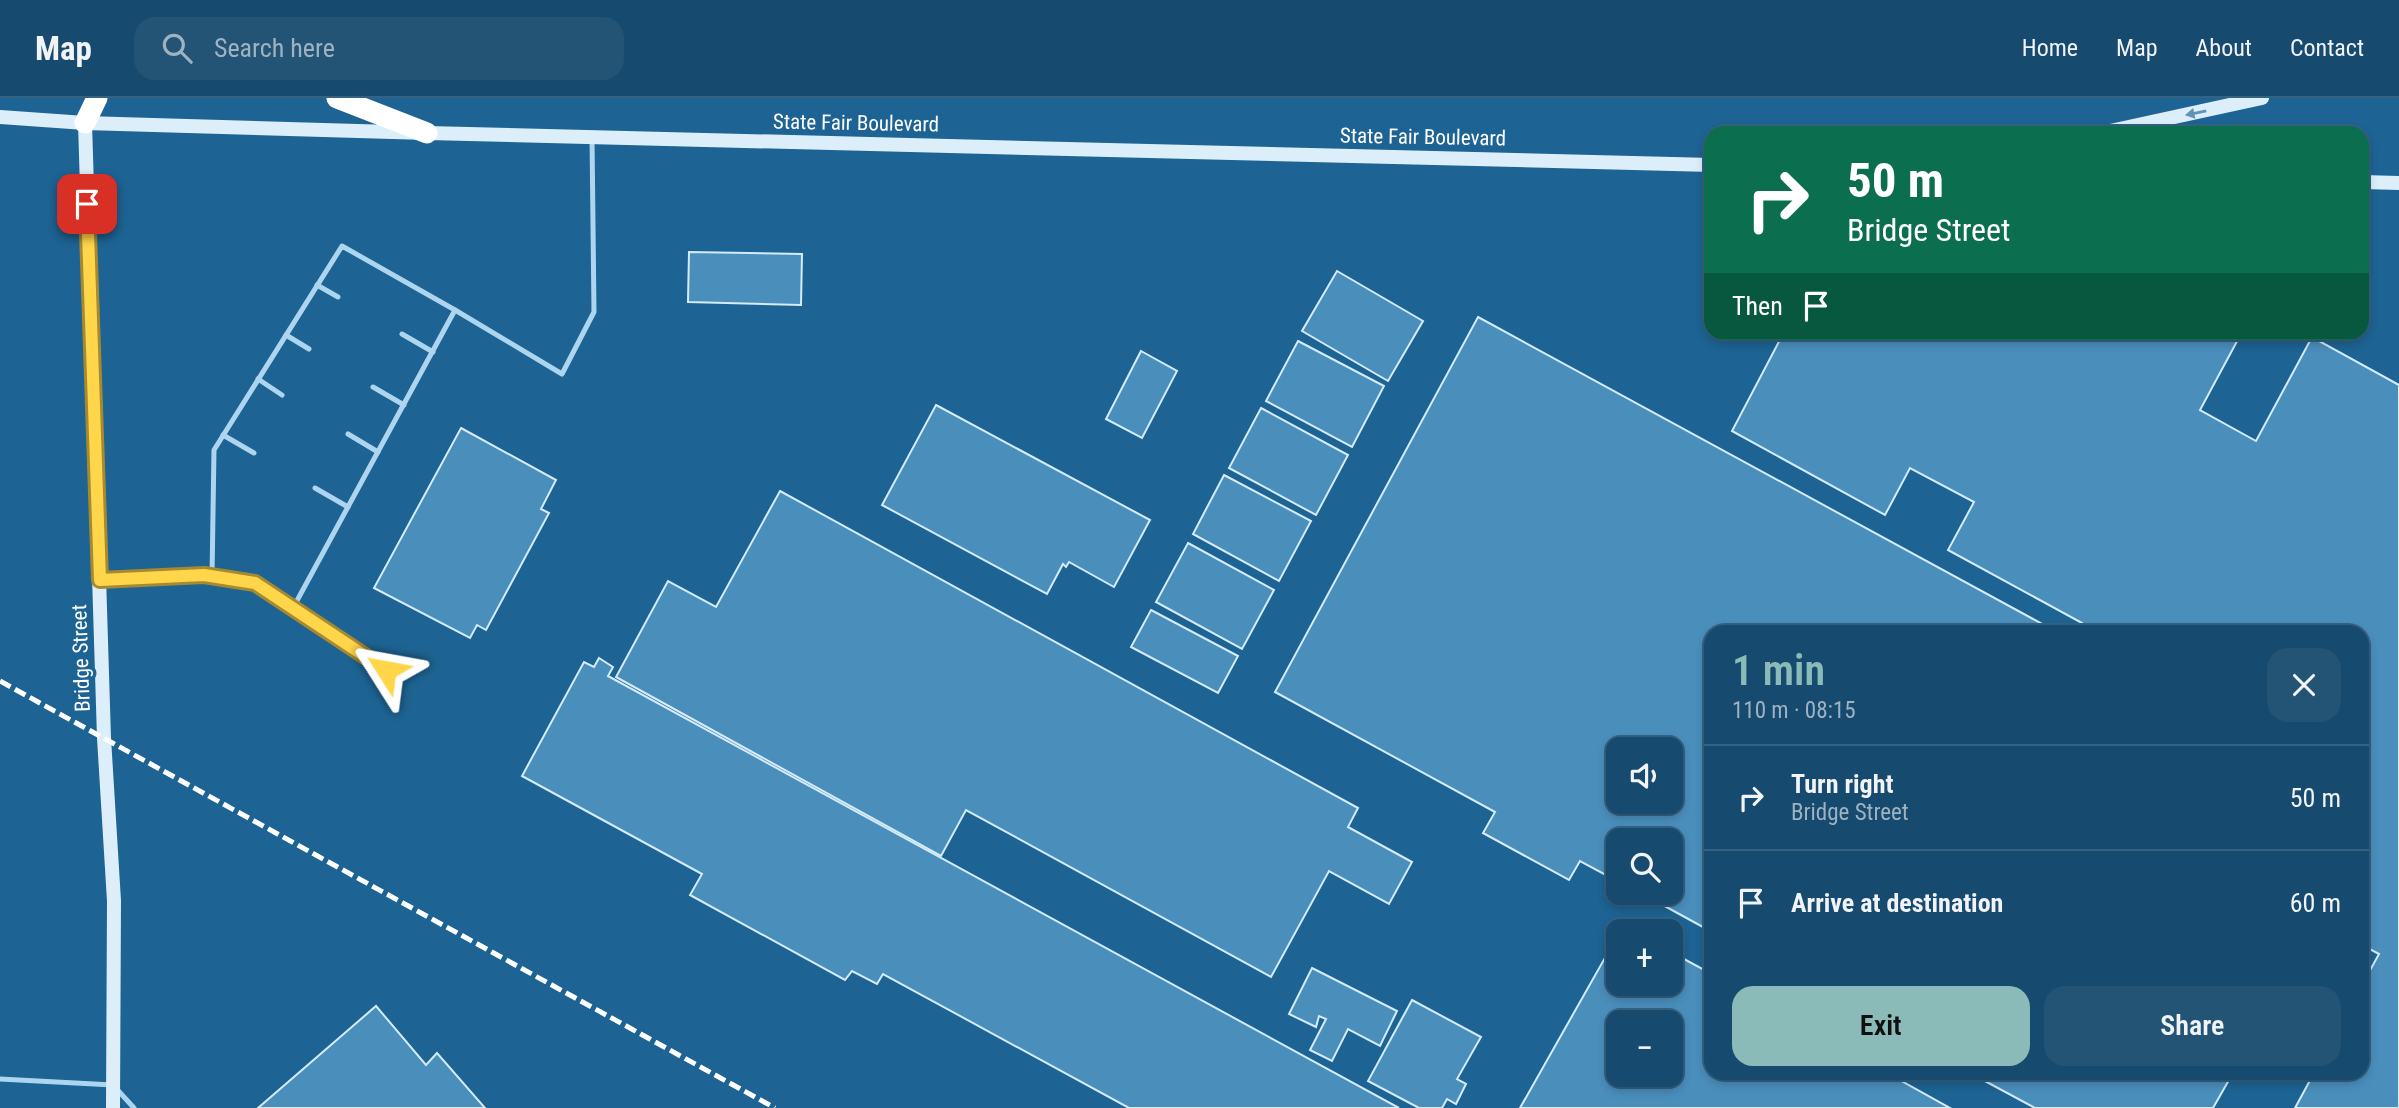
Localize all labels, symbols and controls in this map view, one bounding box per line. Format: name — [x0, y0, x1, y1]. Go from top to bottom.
search box — [134, 17, 624, 80]
text: Map — [35, 29, 92, 68]
icon: search — [158, 29, 196, 67]
text: Search here — [214, 33, 335, 63]
text: Home — [2022, 34, 2078, 62]
text: Map — [2116, 34, 2158, 62]
text: About — [2196, 34, 2252, 62]
text: Contact — [2290, 34, 2364, 62]
one-way arrow — [2185, 108, 2207, 119]
street label: State Fair Boulevard — [773, 110, 939, 136]
street label: State Fair Boulevard — [1340, 124, 1506, 150]
text: 50 m — [1847, 152, 1944, 209]
icon: right — [1732, 154, 1823, 245]
pin — [57, 174, 117, 234]
icon: arrive — [68, 185, 106, 223]
text: Bridge Street — [1847, 211, 2011, 249]
icon: arrive — [1797, 287, 1835, 325]
text: Then — [1732, 291, 1783, 321]
street label: Bridge Street — [67, 604, 95, 712]
position arrow — [349, 633, 423, 707]
text: 1 min — [1732, 646, 1825, 695]
button: close — [2267, 648, 2341, 722]
text: 110 m · 08:15 — [1732, 697, 1856, 724]
map controls — [1606, 737, 1683, 1087]
button: sound — [1606, 737, 1683, 814]
text: Turn right — [1791, 769, 1893, 799]
icon: right — [1732, 779, 1770, 817]
text: 50 m — [2290, 783, 2341, 813]
text: Bridge Street — [1791, 799, 1909, 826]
button: search — [1606, 828, 1683, 905]
icon: arrive — [1732, 884, 1770, 922]
text: Arrive at destination — [1791, 888, 2003, 918]
text: 60 m — [2290, 888, 2341, 918]
button: + — [1606, 919, 1683, 996]
button: Exit — [1732, 986, 2030, 1066]
button: Share — [2044, 986, 2341, 1066]
button: − — [1606, 1010, 1683, 1087]

